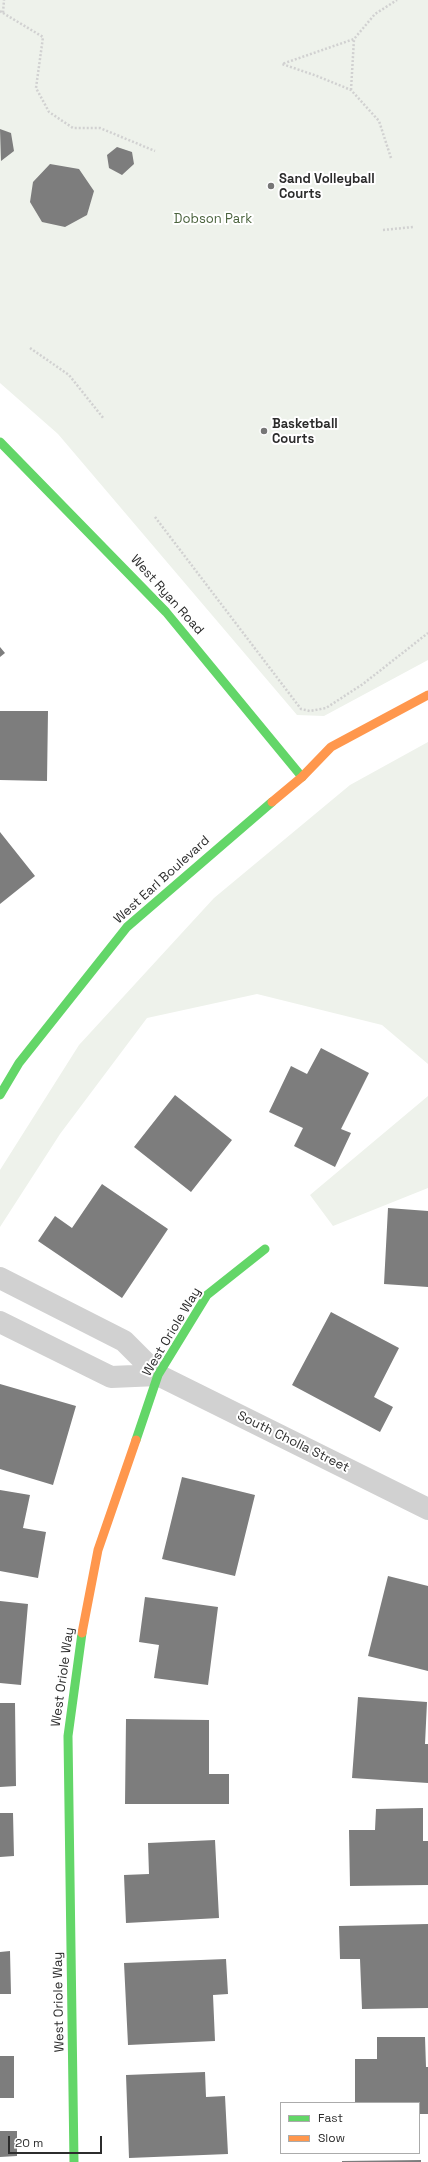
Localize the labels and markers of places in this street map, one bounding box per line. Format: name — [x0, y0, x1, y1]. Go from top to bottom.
place label: Sand Volleyball Courts — [279, 171, 375, 202]
marker: Sand Volleyball Courts — [266, 181, 276, 191]
place label: Basketball Courts — [272, 416, 338, 447]
marker: Basketball Courts — [259, 426, 269, 436]

